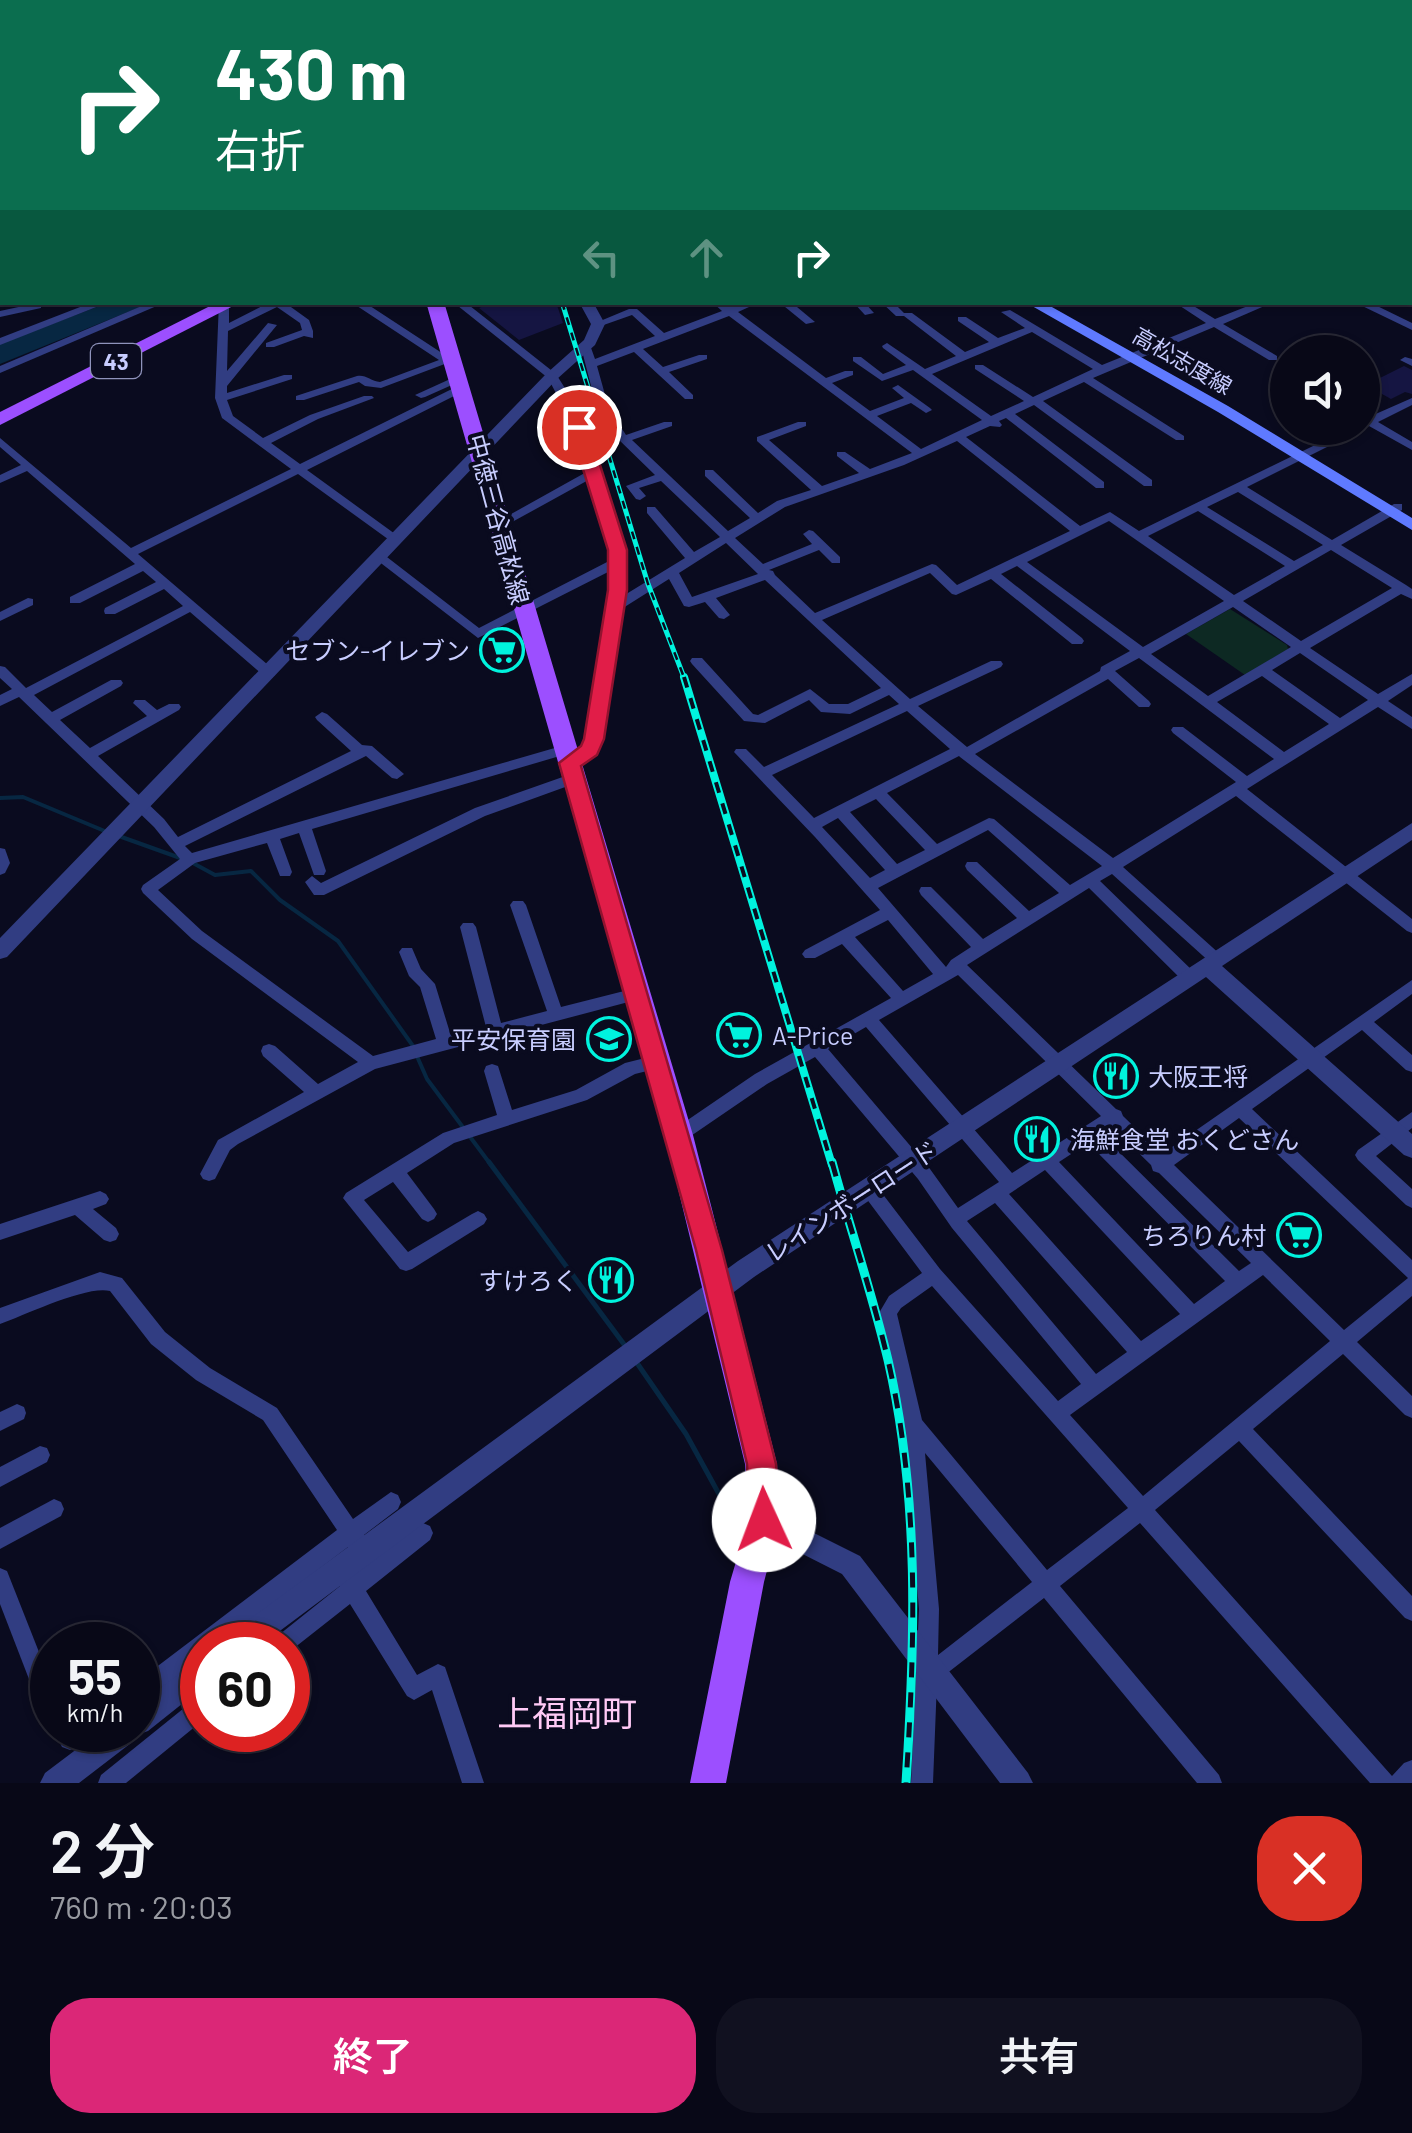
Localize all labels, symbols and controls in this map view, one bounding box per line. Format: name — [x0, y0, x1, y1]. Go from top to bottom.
text: 430 m — [215, 30, 408, 114]
icon: right — [50, 40, 180, 170]
text: 右折 — [215, 122, 305, 176]
icon: left — [574, 230, 629, 285]
icon: ahead — [679, 230, 734, 285]
icon: right — [784, 230, 839, 285]
street label: 高松志度線 — [1129, 321, 1237, 399]
map controls — [1270, 335, 1380, 445]
button: sound — [1270, 335, 1380, 445]
road number: 43 — [91, 344, 141, 378]
pin — [537, 385, 622, 470]
icon: arrive — [552, 400, 607, 455]
street label: 中徳三谷高松線 — [462, 431, 536, 607]
supermarket icon: セブン-イレブン — [479, 627, 525, 673]
place label: セブン-イレブン — [285, 635, 470, 665]
supermarket icon: A-Price — [716, 1012, 762, 1058]
school or university icon: 平安保育園 — [586, 1016, 632, 1062]
place label: A-Price — [772, 1020, 853, 1050]
place label: 平安保育園 — [451, 1024, 576, 1054]
restaurant icon: 大阪王将 — [1093, 1053, 1139, 1099]
place label: 大阪王将 — [1148, 1061, 1248, 1091]
restaurant icon: 海鮮食堂 おくどさん — [1014, 1116, 1060, 1162]
place label: 海鮮食堂 おくどさん — [1070, 1124, 1299, 1154]
street label: レインボーロード — [759, 1134, 943, 1268]
supermarket icon: ちろりん村 — [1276, 1212, 1322, 1258]
place label: ちろりん村 — [1141, 1220, 1266, 1250]
restaurant icon: すけろく — [588, 1257, 634, 1303]
place label: すけろく — [478, 1265, 578, 1295]
position arrow — [712, 1468, 816, 1572]
speed limit sign: 60 — [180, 1622, 310, 1752]
text: 55 — [68, 1645, 122, 1705]
district label: 上福岡町 — [497, 1691, 637, 1733]
text: km/h — [67, 1697, 123, 1727]
text: 2 分 — [50, 1813, 155, 1885]
button: close — [1257, 1816, 1362, 1921]
text: 760 m · 20:03 — [50, 1887, 233, 1925]
button: 終了 — [50, 1998, 696, 2113]
button: 共有 — [716, 1998, 1362, 2113]

